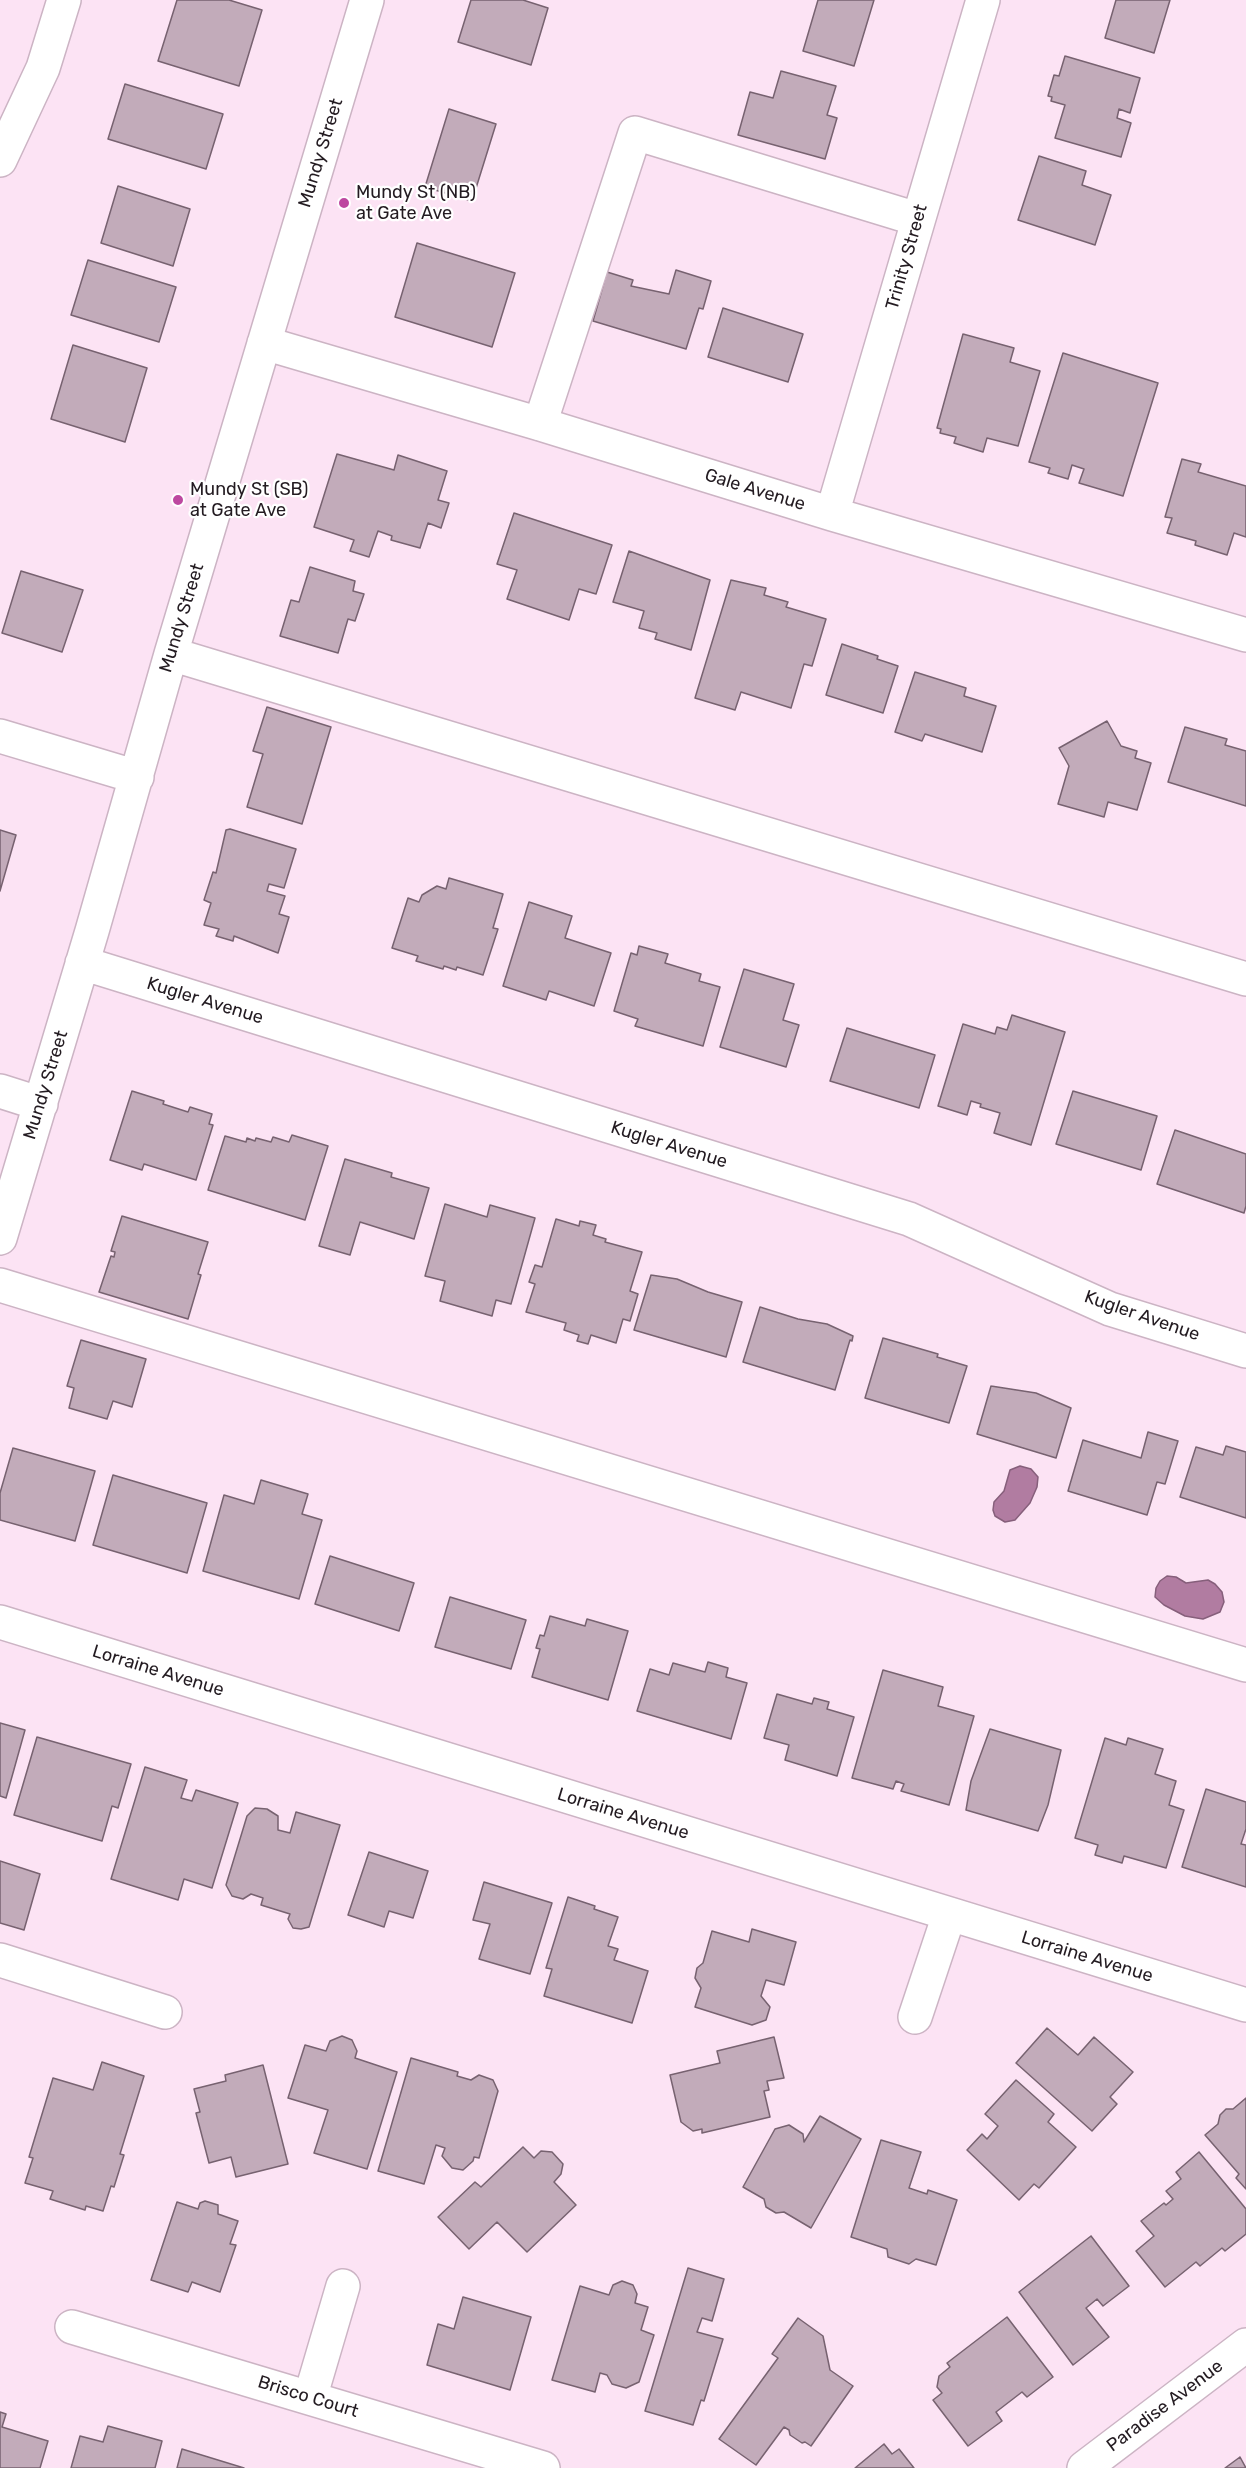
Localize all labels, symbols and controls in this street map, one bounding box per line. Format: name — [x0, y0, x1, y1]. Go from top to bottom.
street label: Mundy Street — [294, 96, 348, 210]
place label: Mundy St (NB) at Gate Ave — [356, 182, 476, 224]
marker: Mundy St (NB) at Gate Ave — [337, 196, 351, 210]
street label: Trinity Street — [882, 202, 932, 312]
street label: Gale Avenue — [702, 464, 808, 516]
place label: Mundy St (SB) at Gate Ave — [190, 479, 308, 522]
marker: Mundy St (SB) at Gate Ave — [171, 493, 185, 507]
street label: Mundy Street — [155, 561, 209, 675]
street label: Kugler Avenue — [144, 973, 266, 1029]
street label: Mundy Street — [19, 1028, 73, 1142]
street label: Kugler Avenue — [608, 1117, 730, 1173]
street label: Kugler Avenue — [1081, 1286, 1203, 1346]
street label: Lorraine Avenue — [90, 1641, 226, 1701]
street label: Lorraine Avenue — [555, 1784, 691, 1844]
street label: Lorraine Avenue — [1019, 1927, 1155, 1987]
street label: Paradise Avenue — [1103, 2355, 1227, 2457]
street label: Brisco Court — [255, 2371, 361, 2423]

